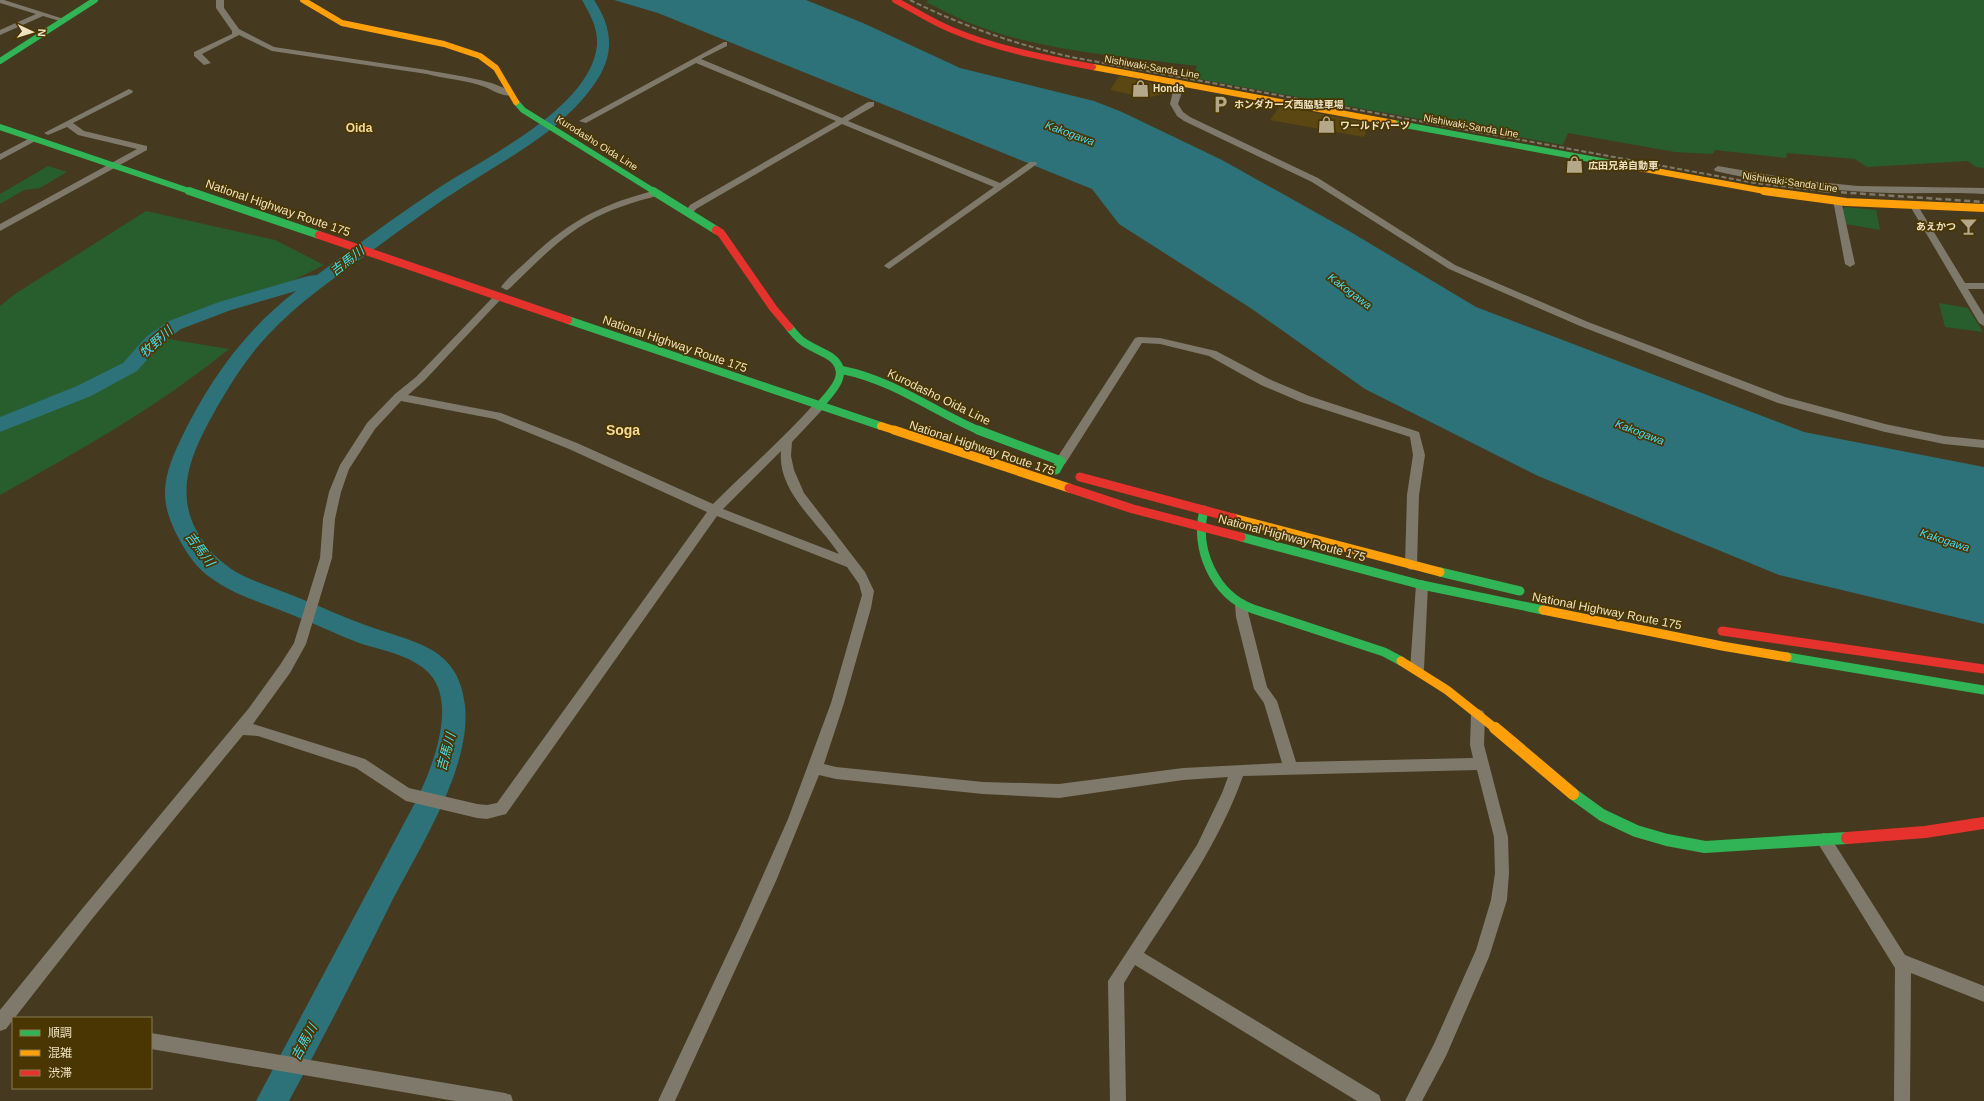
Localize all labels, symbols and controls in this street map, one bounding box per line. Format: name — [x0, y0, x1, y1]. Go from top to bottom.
north arrow — [12, 12, 52, 52]
text: N — [36, 28, 48, 37]
street label: Nishiwaki-Sanda Line — [1104, 53, 1201, 81]
shop icon: Honda — [1130, 78, 1150, 98]
place label: Honda — [1153, 83, 1185, 94]
parking icon: ホンダカーズ西脇駐車場 — [1211, 94, 1231, 114]
place label: ホンダカーズ西脇駐車場 — [1234, 99, 1344, 110]
street label: Nishiwaki-Sanda Line — [1423, 112, 1520, 140]
street label: Kurodasho Oida Line — [554, 113, 640, 173]
shop icon: ワールドパーツ — [1317, 115, 1337, 135]
water label: Kakogawa — [1044, 119, 1096, 147]
place label: ワールドパーツ — [1340, 120, 1410, 131]
district label: Oida — [346, 121, 373, 135]
shop icon: 広田兄弟自動車 — [1565, 155, 1585, 175]
place label: 広田兄弟自動車 — [1588, 160, 1658, 171]
street label: Nishiwaki-Sanda Line — [1742, 170, 1839, 194]
street label: National Highway Route 175 — [204, 177, 352, 239]
bar icon: あえかつ — [1959, 216, 1979, 236]
place label: あえかつ — [1916, 221, 1956, 232]
water label: 吉馬川 — [327, 242, 369, 279]
water label: Kakogawa — [1326, 271, 1374, 311]
street label: National Highway Route 175 — [601, 313, 749, 375]
water label: 牧野川 — [136, 322, 177, 361]
street label: Kurodasho Oida Line — [885, 366, 993, 428]
water label: Kakogawa — [1614, 417, 1666, 447]
street label: National Highway Route 175 — [908, 418, 1057, 478]
district label: Soga — [606, 422, 640, 438]
street label: National Highway Route 175 — [1217, 512, 1368, 565]
water label: Kakogawa — [1919, 526, 1971, 554]
water label: 吉馬川 — [182, 529, 219, 571]
street label: National Highway Route 175 — [1531, 590, 1683, 632]
water label: 吉馬川 — [434, 729, 459, 773]
legend — [12, 1017, 152, 1089]
water label: 吉馬川 — [288, 1020, 321, 1063]
text: 順調 — [48, 1026, 72, 1040]
text: 混雑 — [48, 1046, 72, 1060]
text: 渋滞 — [48, 1066, 72, 1080]

